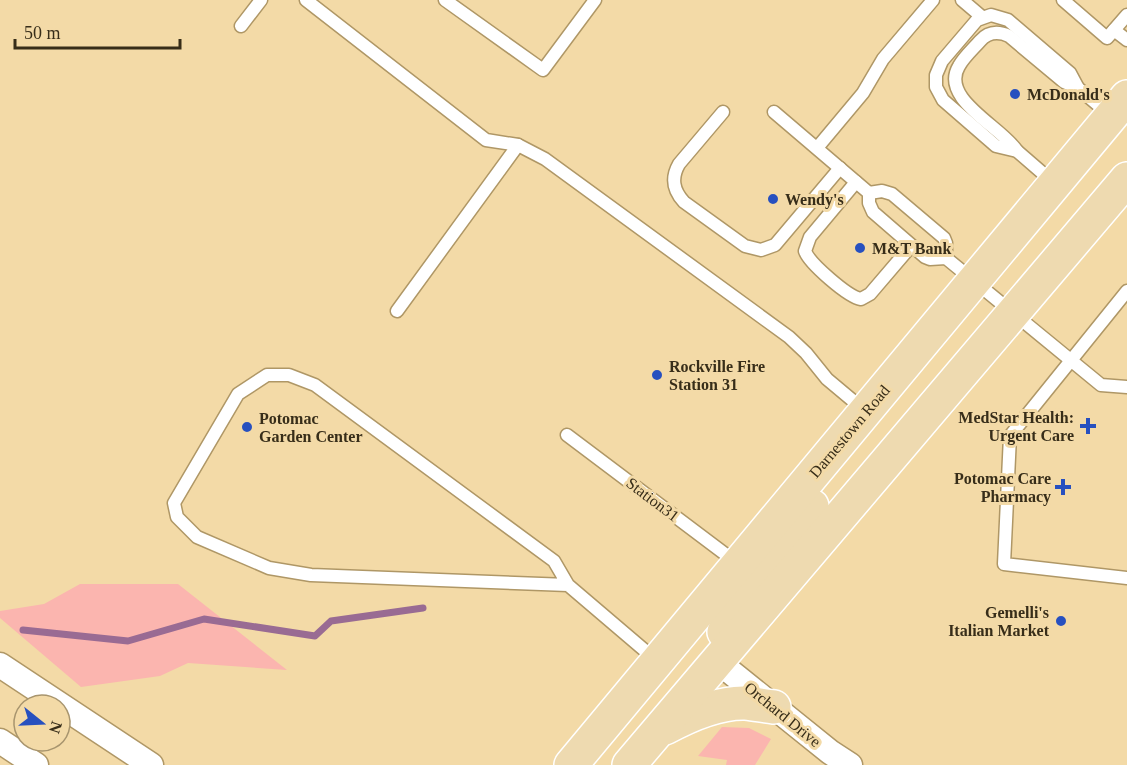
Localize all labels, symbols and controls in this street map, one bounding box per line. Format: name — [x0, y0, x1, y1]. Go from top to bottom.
scale bar — [15, 12, 180, 50]
text: 50 m — [24, 23, 61, 43]
place label: McDonald's — [1027, 86, 1110, 103]
marker: McDonald's — [1008, 87, 1022, 101]
place label: Wendy's — [785, 191, 844, 209]
marker: Wendy's — [766, 192, 780, 206]
place label: M&T Bank — [872, 240, 951, 257]
marker: M&T Bank — [853, 241, 867, 255]
place label: Rockville Fire Station 31 — [669, 358, 765, 393]
marker: Rockville Fire Station 31 — [650, 368, 664, 382]
street label: Darnestown Road — [806, 382, 893, 481]
place label: MedStar Health: Urgent Care — [958, 409, 1074, 445]
place label: Potomac Garden Center — [259, 410, 363, 445]
marker: MedStar Health: Urgent Care — [1079, 417, 1097, 435]
marker: Potomac Garden Center — [240, 420, 254, 434]
place label: Potomac Care Pharmacy — [954, 470, 1051, 506]
street label: Station31 — [623, 474, 682, 525]
marker: Potomac Care Pharmacy — [1056, 480, 1070, 494]
place label: Gemelli's Italian Market — [948, 604, 1050, 639]
marker: Gemelli's Italian Market — [1054, 614, 1068, 628]
street label: Orchard Drive — [741, 679, 824, 750]
north arrow — [12, 693, 72, 753]
text: N — [46, 719, 66, 736]

